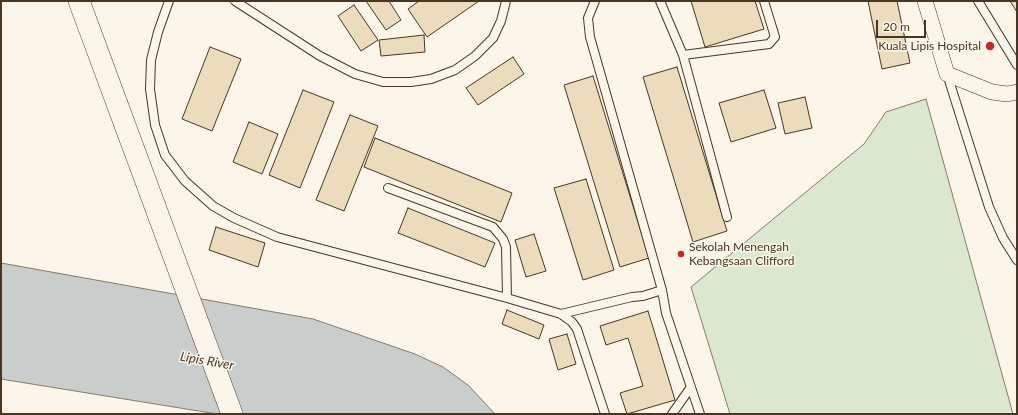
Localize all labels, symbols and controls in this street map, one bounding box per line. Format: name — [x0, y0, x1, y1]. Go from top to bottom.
scale bar — [878, 12, 928, 38]
text: 20 m — [883, 19, 910, 34]
place label: Kuala Lipis Hospital — [878, 39, 981, 53]
marker: Kuala Lipis Hospital — [984, 40, 996, 52]
place label: Sekolah Menengah Kebangsaan Clifford — [689, 240, 795, 268]
marker: Sekolah Menengah Kebangsaan Clifford — [676, 249, 686, 259]
water label: Lipis River — [179, 349, 235, 373]

